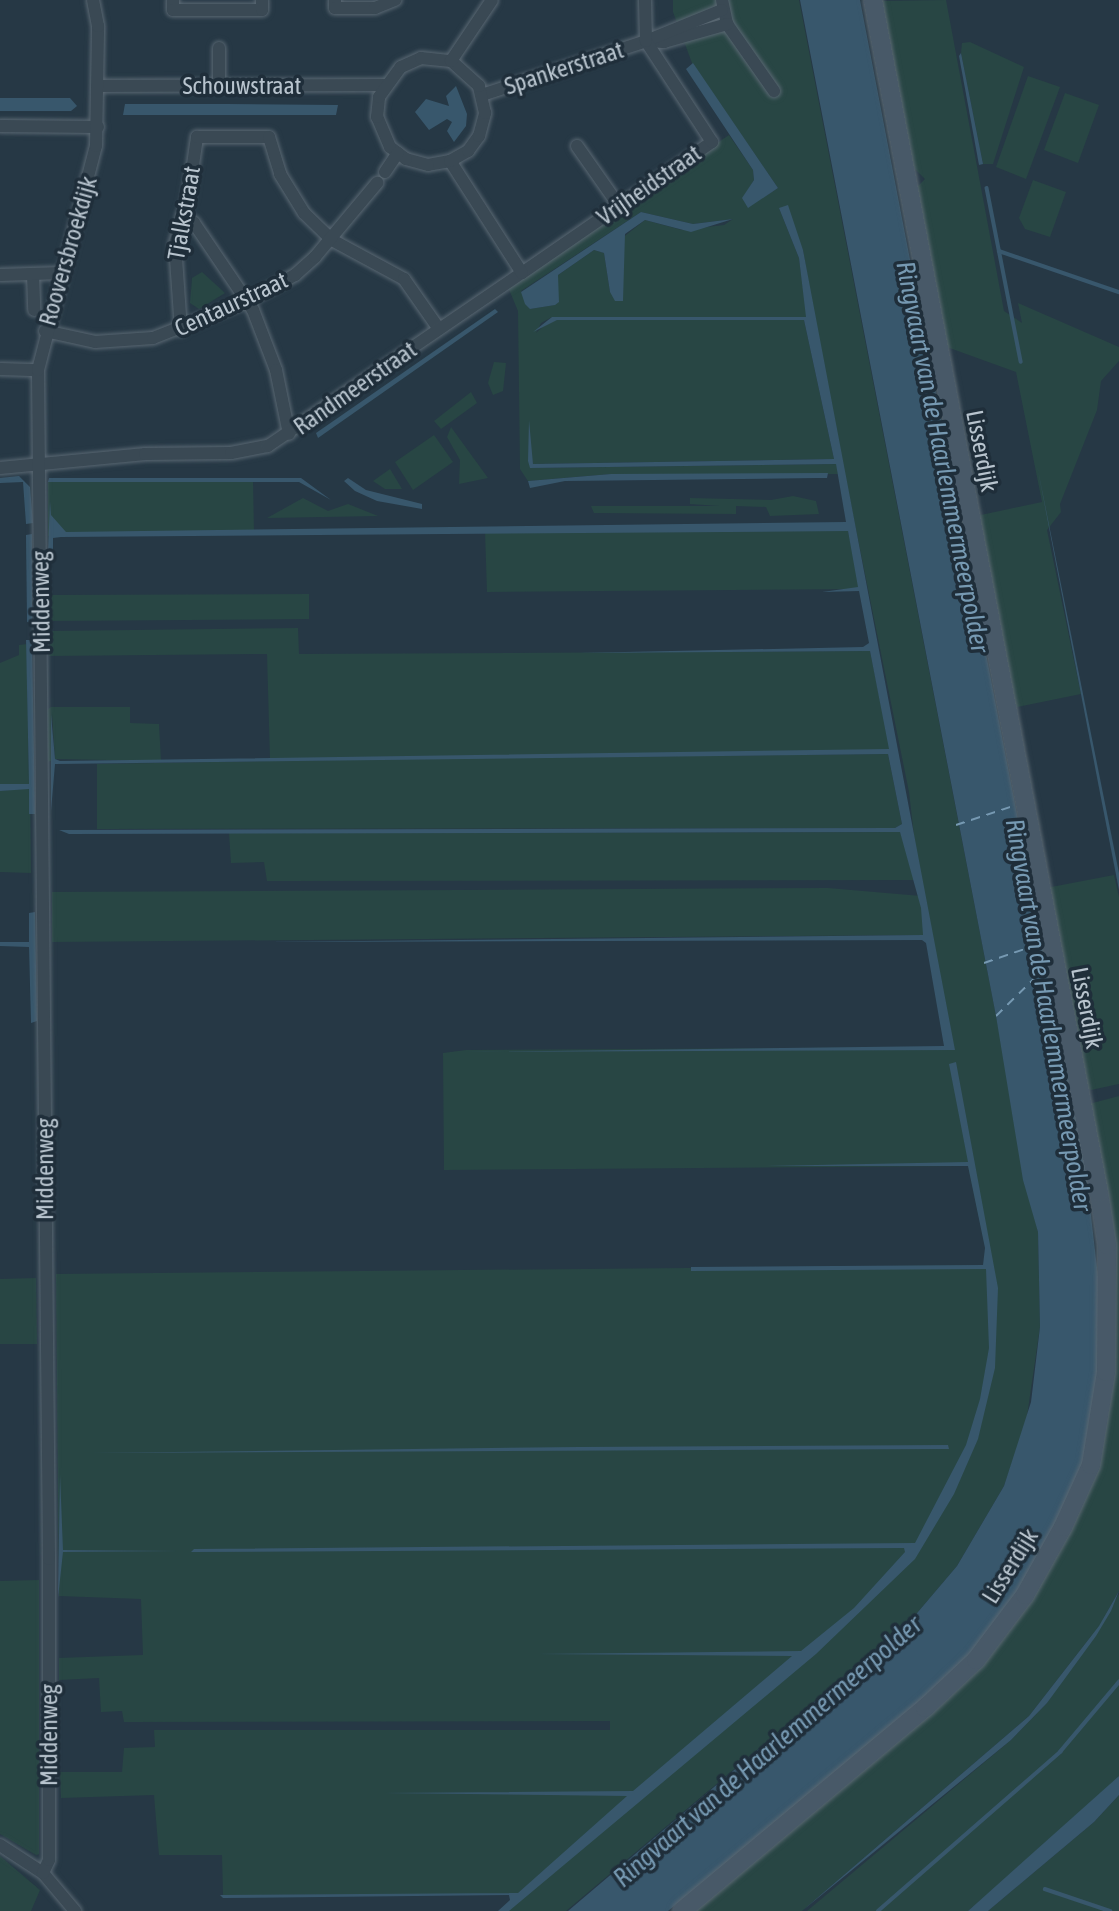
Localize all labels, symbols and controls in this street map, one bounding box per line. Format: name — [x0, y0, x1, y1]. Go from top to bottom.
street label: Spankerstraat — [501, 35, 627, 101]
street label: Schouwstraat — [182, 72, 302, 100]
street label: Vrijheidstraat — [591, 139, 707, 231]
street label: Tjalkstraat — [162, 164, 206, 262]
street label: Rooversbroekdijk — [33, 173, 103, 329]
water label: Ringvaart van de Haarlemmermeerpolder — [889, 259, 995, 655]
street label: Centaurstraat — [170, 265, 292, 343]
street label: Randmeerstraat — [288, 335, 422, 441]
street label: Lisserdijk — [960, 408, 1004, 494]
street label: Middenweg — [26, 551, 56, 653]
water label: Ringvaart van de Haarlemmermeerpolder — [998, 816, 1098, 1214]
street label: Lisserdijk — [1065, 965, 1109, 1051]
street label: Middenweg — [31, 1118, 59, 1220]
street label: Lisserdijk — [976, 1523, 1044, 1609]
water label: Ringvaart van de Haarlemmermeerpolder — [608, 1610, 928, 1894]
street label: Middenweg — [35, 1684, 63, 1786]

